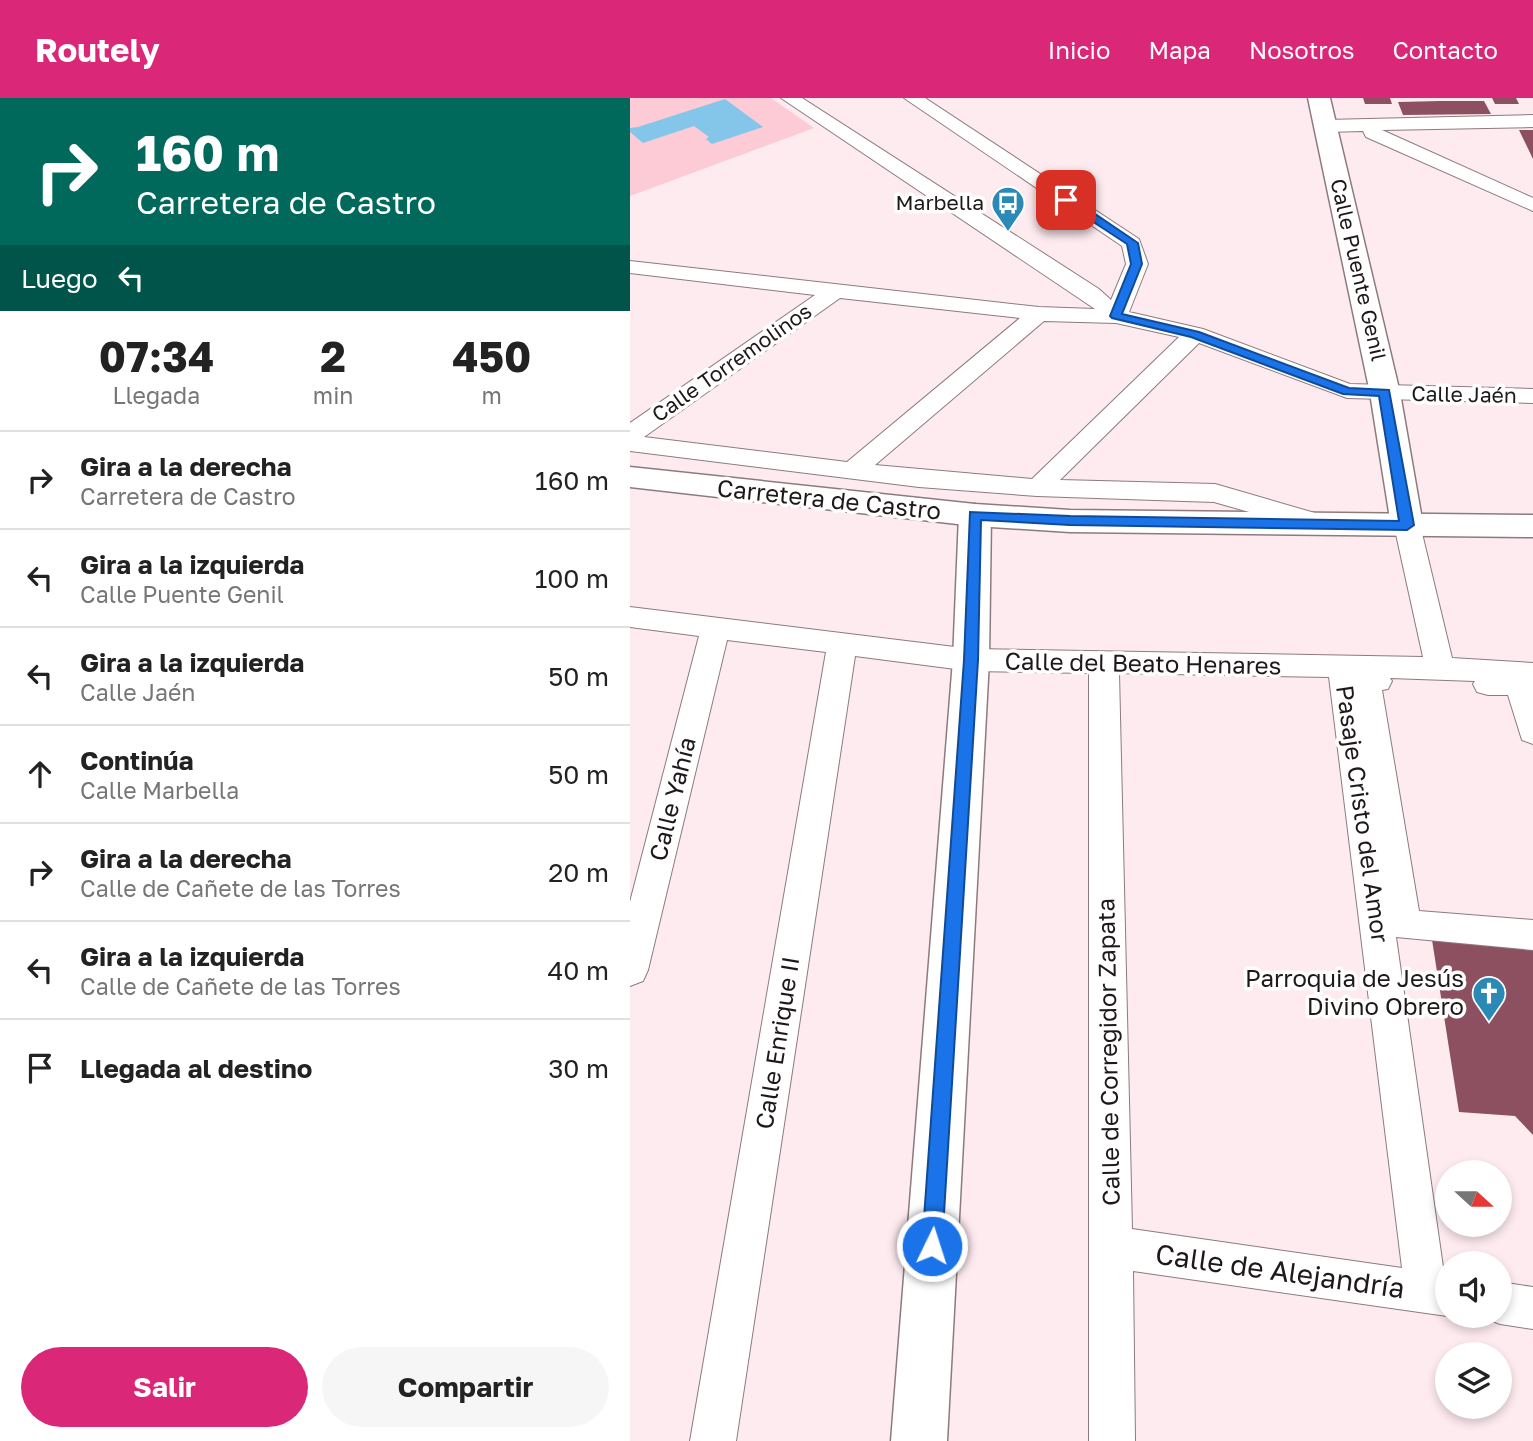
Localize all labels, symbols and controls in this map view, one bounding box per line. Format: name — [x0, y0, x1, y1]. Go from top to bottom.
text: Routely — [35, 30, 160, 69]
text: Inicio — [1048, 35, 1110, 64]
text: Mapa — [1148, 35, 1211, 64]
text: Nosotros — [1249, 35, 1355, 64]
text: Contacto — [1393, 35, 1498, 64]
text: 160 m — [136, 123, 279, 182]
icon: right — [21, 126, 112, 217]
pin — [1036, 170, 1096, 230]
street label: Calle Puente Genil — [1325, 176, 1393, 363]
icon: arrive — [1047, 181, 1085, 219]
text: Carretera de Castro — [136, 183, 436, 221]
bus stop icon: Marbella — [989, 184, 1027, 233]
place label: Marbella — [895, 189, 984, 215]
icon: left — [112, 259, 150, 297]
text: Luego — [21, 263, 98, 294]
street label: Calle Torremolinos — [647, 297, 816, 427]
text: 07:34 — [99, 331, 214, 381]
text: 2 — [320, 331, 346, 381]
text: 450 — [452, 331, 531, 381]
street label: Calle Jaén — [1411, 380, 1517, 408]
text: Llegada — [113, 381, 200, 409]
text: min — [313, 381, 354, 409]
text: m — [482, 381, 502, 409]
text: Gira a la derecha — [80, 451, 292, 482]
icon: right — [21, 461, 59, 499]
text: 160 m — [535, 465, 609, 496]
street label: Carretera de Castro — [716, 472, 943, 525]
text: Carretera de Castro — [80, 482, 296, 510]
text: Gira a la izquierda — [80, 549, 304, 580]
icon: left — [21, 559, 59, 597]
text: 100 m — [535, 563, 609, 594]
text: Calle Puente Genil — [80, 580, 284, 608]
street label: Calle del Beato Henares — [1004, 646, 1282, 679]
text: Gira a la izquierda — [80, 647, 304, 678]
icon: left — [21, 657, 59, 695]
text: 50 m — [548, 661, 609, 692]
text: Calle Jaén — [80, 678, 195, 706]
street label: Pasaje Cristo del Amor — [1331, 683, 1396, 945]
street label: Calle Yahía — [642, 734, 701, 864]
text: Continúa — [80, 745, 194, 776]
icon: ahead — [21, 755, 59, 793]
text: 50 m — [548, 759, 609, 790]
text: Calle Marbella — [80, 776, 239, 804]
text: Gira a la derecha — [80, 843, 292, 874]
icon: right — [21, 853, 59, 891]
text: 20 m — [548, 857, 609, 888]
text: Calle de Cañete de las Torres — [80, 874, 401, 902]
street label: Calle de Corregidor Zapata — [1090, 898, 1125, 1206]
text: Gira a la izquierda — [80, 941, 304, 972]
icon: left — [21, 951, 59, 989]
street label: Calle Enrique II — [749, 954, 804, 1131]
text: 40 m — [548, 955, 609, 986]
place label: Parroquia de Jesús Divino Obrero — [1245, 963, 1464, 1020]
text: Calle de Cañete de las Torres — [80, 972, 401, 1000]
church icon: Parroquia de Jesús Divino Obrero — [1470, 974, 1508, 1023]
icon: arrive — [21, 1049, 59, 1087]
text: Llegada al destino — [80, 1053, 312, 1084]
text: 30 m — [548, 1053, 609, 1084]
north arrow — [1435, 1160, 1512, 1237]
map controls — [1435, 1160, 1512, 1419]
position arrow — [895, 1209, 969, 1283]
street label: Calle de Alejandría — [1153, 1237, 1407, 1304]
button: sound — [1435, 1251, 1512, 1328]
button: layers — [1435, 1342, 1512, 1419]
button: Salir — [21, 1347, 308, 1427]
button: Compartir — [322, 1347, 609, 1427]

